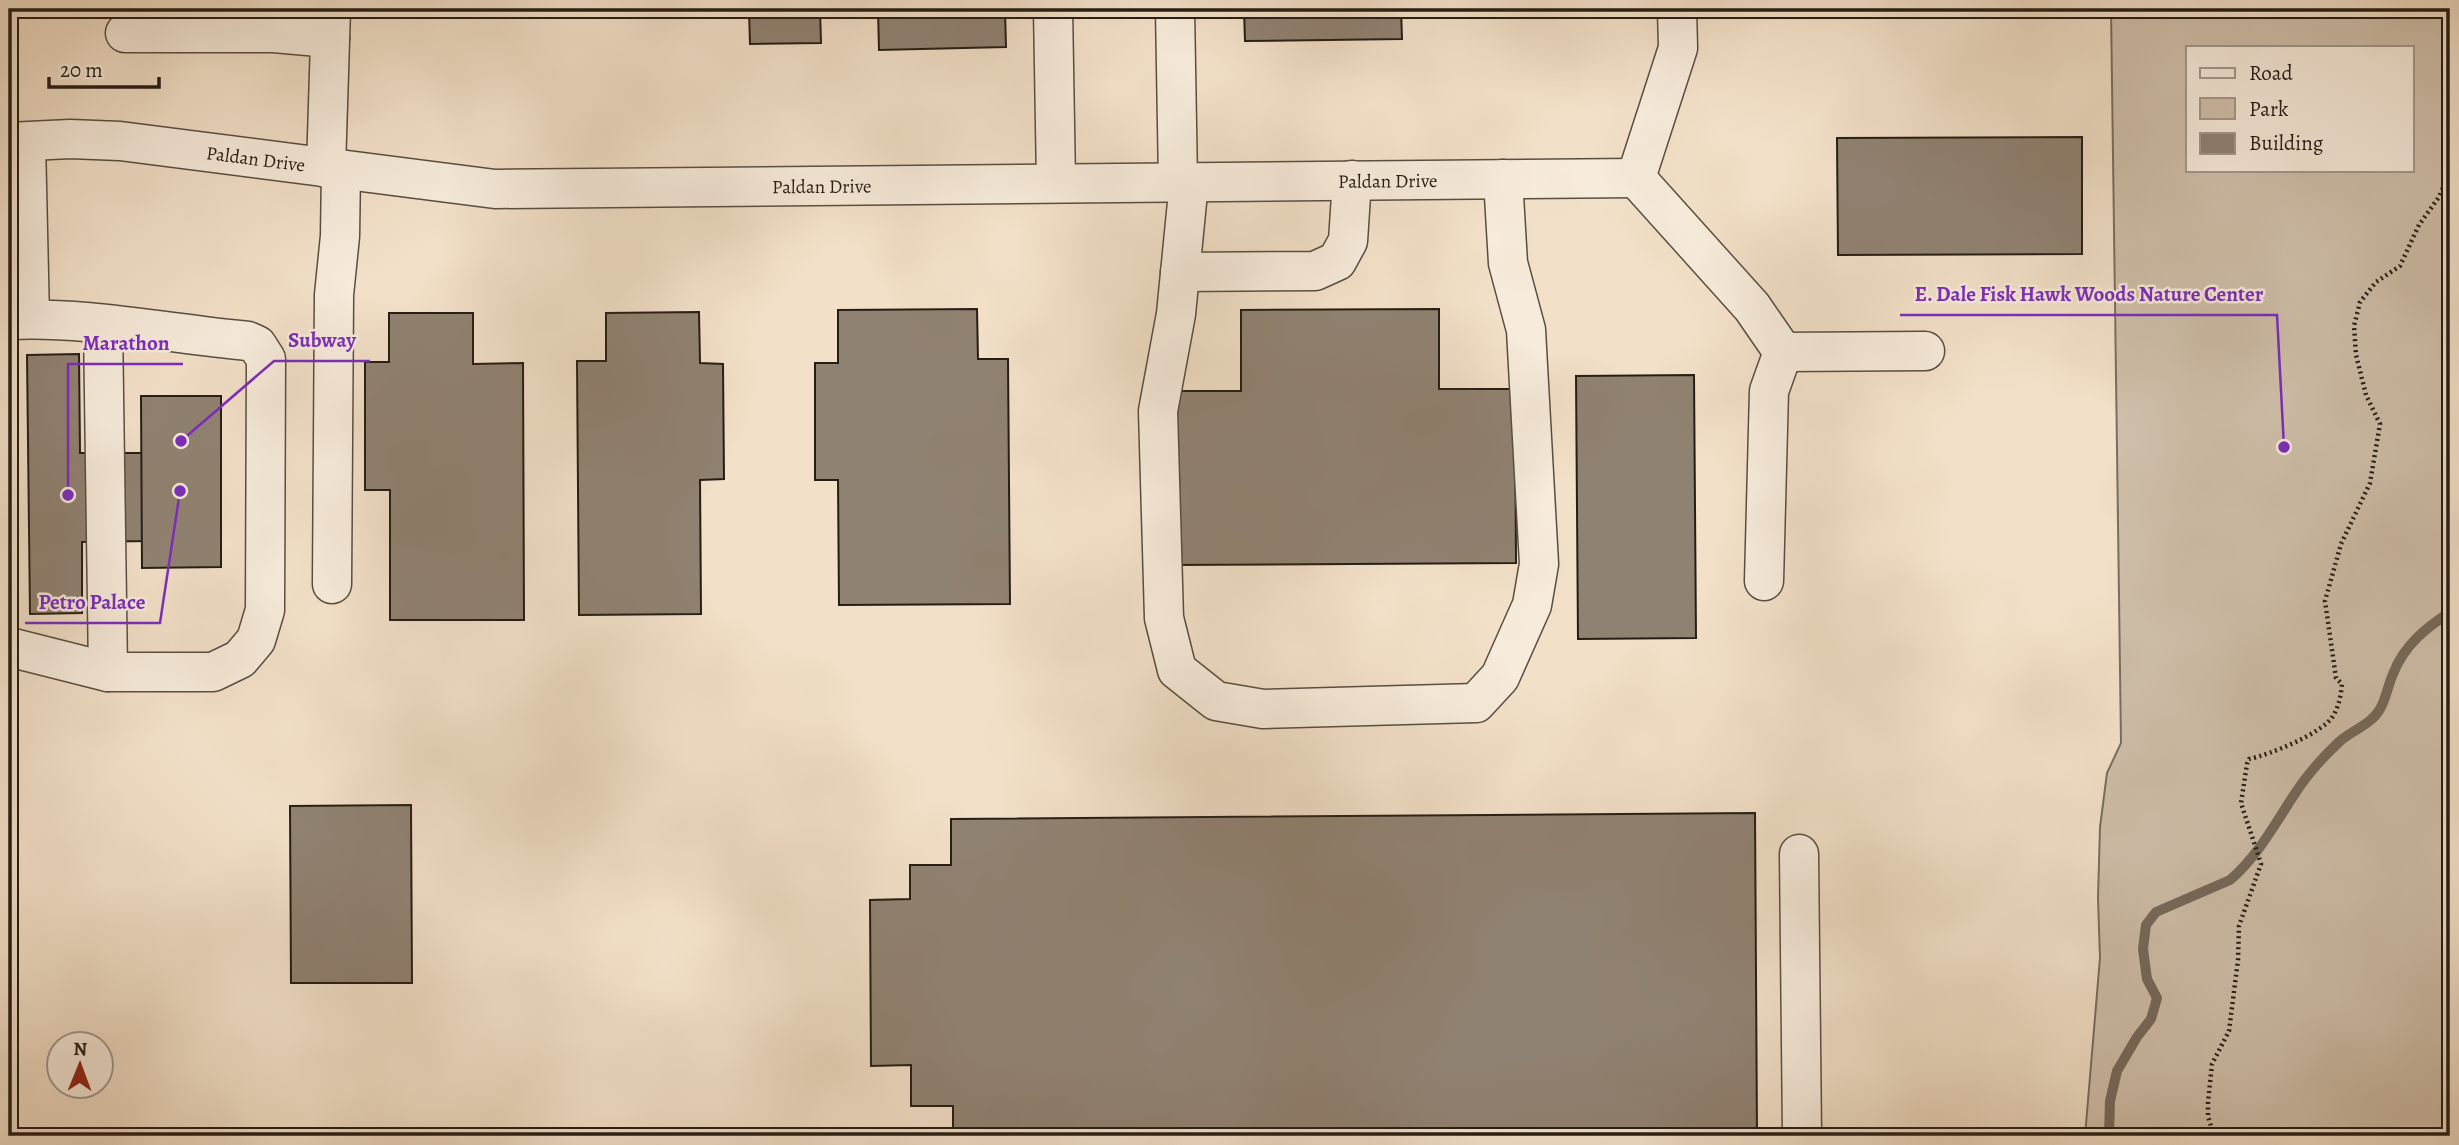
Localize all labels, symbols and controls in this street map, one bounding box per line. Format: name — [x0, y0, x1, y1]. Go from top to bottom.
scale bar — [49, 46, 159, 90]
legend — [2186, 46, 2414, 172]
text: 20 m — [60, 56, 103, 84]
text: Road — [2249, 59, 2293, 87]
text: Park — [2249, 95, 2289, 123]
text: Building — [2249, 129, 2324, 157]
street label: Paldan Drive — [205, 140, 307, 179]
street label: Paldan Drive — [1338, 168, 1438, 195]
street label: Paldan Drive — [772, 173, 872, 200]
callout: E. Dale Fisk Hawk Woods Nature Center — [1900, 273, 2277, 315]
text: E. Dale Fisk Hawk Woods Nature Center — [1915, 280, 2264, 308]
callout: Subway — [274, 319, 370, 361]
callout: Marathon — [68, 322, 183, 364]
text: Subway — [288, 326, 357, 354]
text: Marathon — [82, 329, 170, 357]
callout: Petro Palace — [25, 581, 160, 623]
text: Petro Palace — [39, 588, 146, 616]
north arrow — [46, 1030, 116, 1100]
text: N — [73, 1036, 88, 1062]

